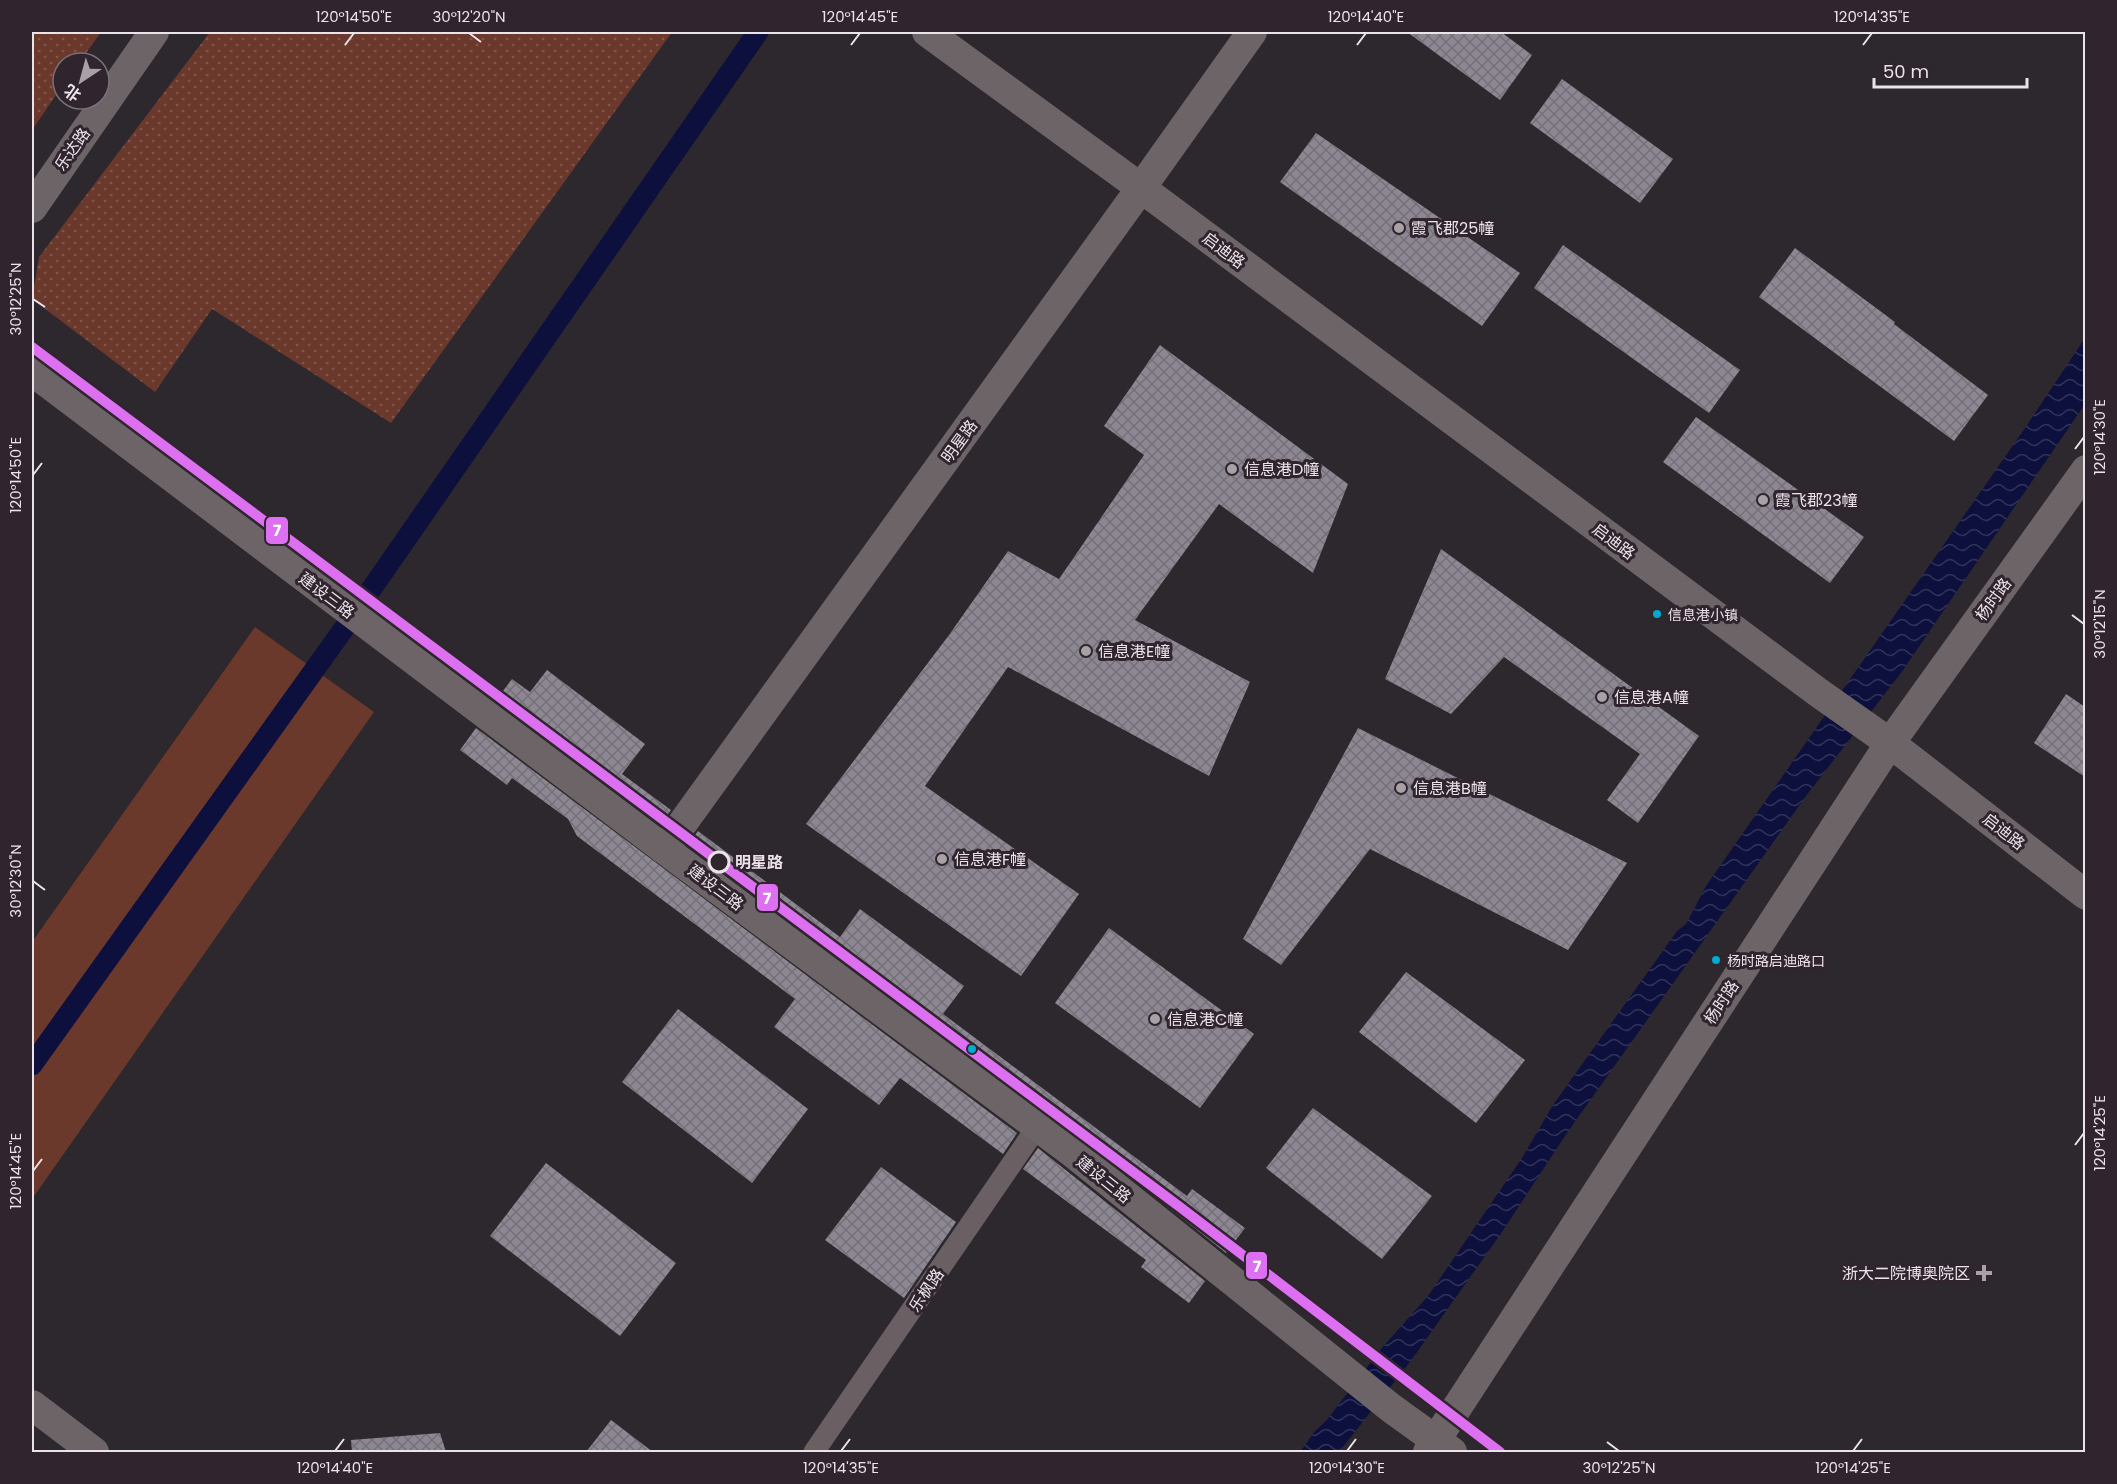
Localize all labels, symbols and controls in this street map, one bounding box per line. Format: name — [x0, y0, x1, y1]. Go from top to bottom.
text: 120°14'50"E — [316, 6, 392, 27]
text: 30°12'20"N — [432, 6, 506, 27]
text: 120°14'45"E — [822, 6, 898, 27]
text: 120°14'40"E — [1328, 6, 1404, 27]
text: 120°14'35"E — [1834, 6, 1910, 27]
north arrow — [51, 51, 111, 111]
scale bar — [1874, 51, 2027, 89]
text: 50 m — [1883, 59, 1929, 84]
text: 北 — [59, 79, 86, 107]
street label: 乐达路 — [49, 123, 96, 176]
place label: 霞飞郡25幢 — [1411, 217, 1494, 240]
marker: 霞飞郡25幢 — [1392, 221, 1406, 235]
street label: 启迪路 — [1198, 227, 1250, 274]
text: 30°12'25"N — [5, 262, 26, 336]
text: 120°14'30"E — [2089, 399, 2110, 475]
street label: 明星路 — [936, 415, 983, 467]
text: 120°14'50"E — [5, 437, 26, 513]
place label: 信息港D幢 — [1244, 458, 1319, 481]
marker: 信息港D幢 — [1225, 462, 1239, 476]
place label: 霞飞郡23幢 — [1775, 489, 1858, 512]
marker: 霞飞郡23幢 — [1756, 493, 1770, 507]
line badge: 7 — [265, 516, 289, 545]
street label: 启迪路 — [1588, 518, 1640, 565]
text: 7 — [273, 519, 282, 542]
street label: 建设三路 — [294, 567, 359, 624]
street label: 杨时路 — [1970, 573, 2017, 625]
text: 30°12'15"N — [2089, 589, 2110, 659]
place label: 信息港小镇 — [1668, 605, 1738, 625]
marker: 信息港小镇 — [1651, 608, 1663, 620]
place label: 信息港E幢 — [1098, 640, 1170, 663]
marker: 信息港E幢 — [1079, 644, 1093, 658]
place label: 信息港A幢 — [1614, 686, 1689, 709]
marker: 信息港A幢 — [1595, 690, 1609, 704]
place label: 信息港B幢 — [1413, 777, 1487, 800]
marker: 信息港B幢 — [1394, 781, 1408, 795]
street label: 启迪路 — [1978, 808, 2030, 855]
text: 30°12'30"N — [5, 844, 26, 918]
place label: 信息港F幢 — [954, 848, 1026, 871]
marker: 明星路 — [708, 851, 730, 873]
place label: 明星路 — [735, 851, 783, 874]
marker: 信息港F幢 — [935, 852, 949, 866]
street label: 建设三路 — [683, 859, 748, 916]
line badge: 7 — [756, 883, 779, 912]
text: 7 — [763, 887, 772, 910]
place label: 杨时路启迪路口 — [1727, 951, 1825, 971]
marker: 杨时路启迪路口 — [1710, 954, 1722, 966]
street label: 杨时路 — [1699, 976, 1744, 1029]
place label: 信息港C幢 — [1167, 1008, 1243, 1031]
marker: 信息港C幢 — [1148, 1012, 1162, 1026]
unlabelled marker — [966, 1043, 978, 1055]
text: 120°14'25"E — [2089, 1095, 2110, 1171]
text: 120°14'45"E — [5, 1133, 26, 1209]
street label: 建设三路 — [1072, 1150, 1136, 1208]
line badge: 7 — [1245, 1251, 1268, 1280]
text: 7 — [1253, 1255, 1262, 1278]
place label: 浙大二院博奥院区 — [1842, 1262, 1970, 1285]
street label: 乐枫路 — [903, 1264, 949, 1317]
marker: 浙大二院博奥院区 — [1975, 1264, 1993, 1282]
text: 120°14'40"E — [297, 1457, 373, 1478]
text: 120°14'35"E — [803, 1457, 879, 1478]
text: 120°14'30"E — [1309, 1457, 1385, 1478]
text: 30°12'25"N — [1582, 1457, 1656, 1478]
text: 120°14'25"E — [1815, 1457, 1891, 1478]

